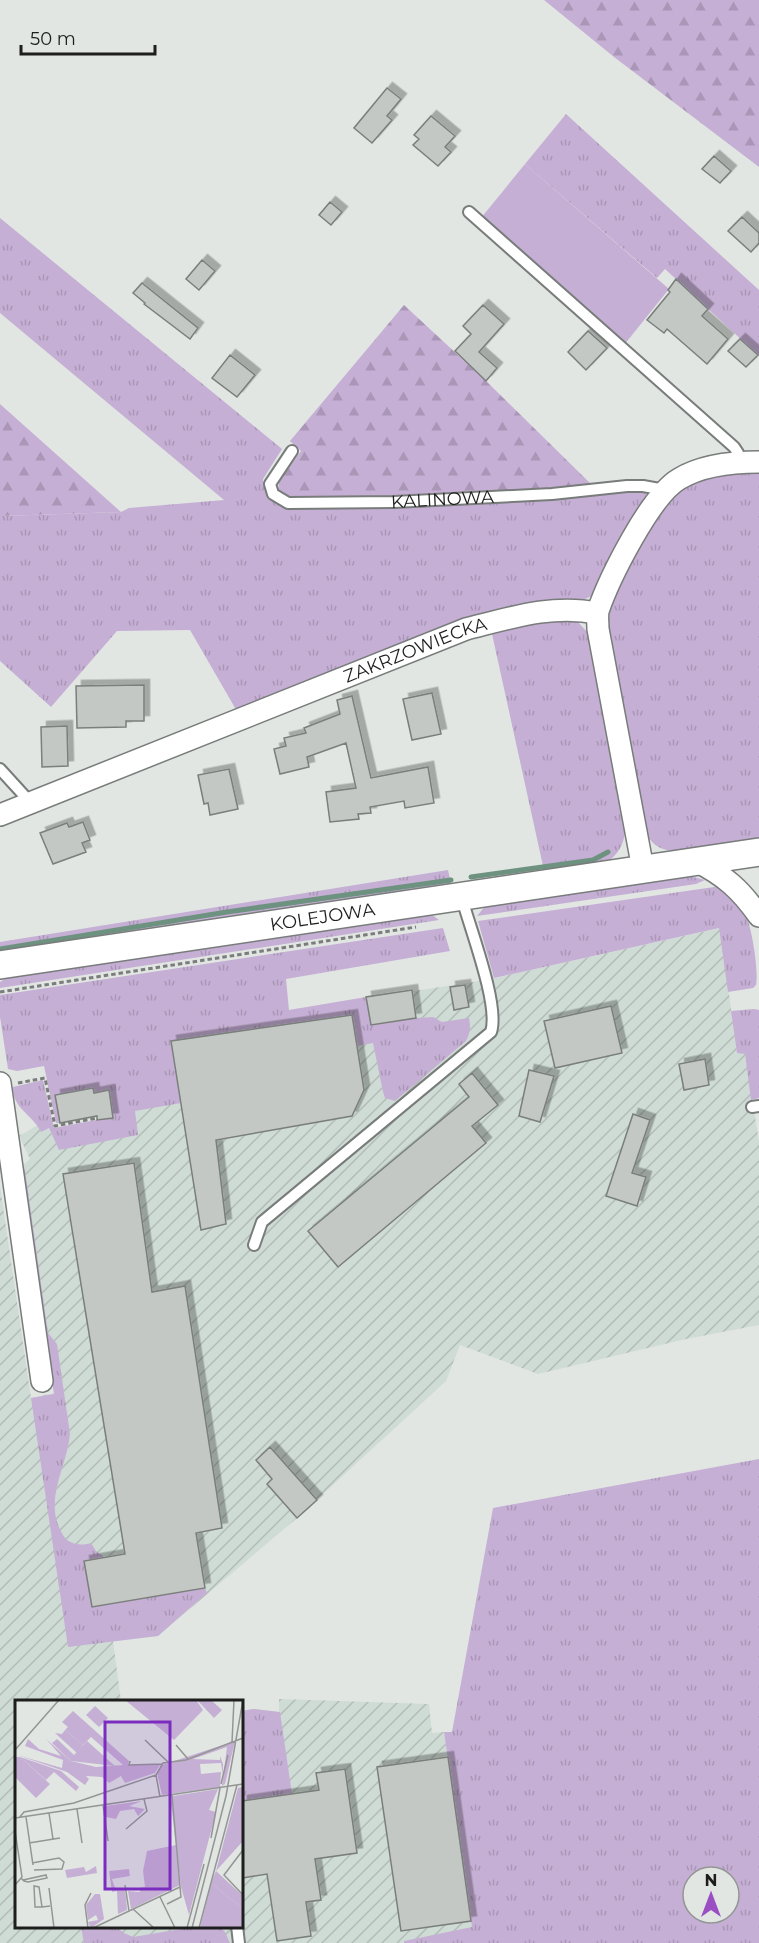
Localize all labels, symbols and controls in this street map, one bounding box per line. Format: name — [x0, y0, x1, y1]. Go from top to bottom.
scale bar — [21, 18, 154, 56]
text: 50 m — [30, 28, 76, 50]
street label: KALINOWA — [390, 486, 494, 513]
street label: ZAKRZOWIECKA — [341, 613, 489, 688]
street label: KOLEJOWA — [268, 898, 377, 936]
inset map — [15, 1700, 243, 1928]
north arrow — [681, 1865, 741, 1925]
text: N — [705, 1871, 717, 1890]

